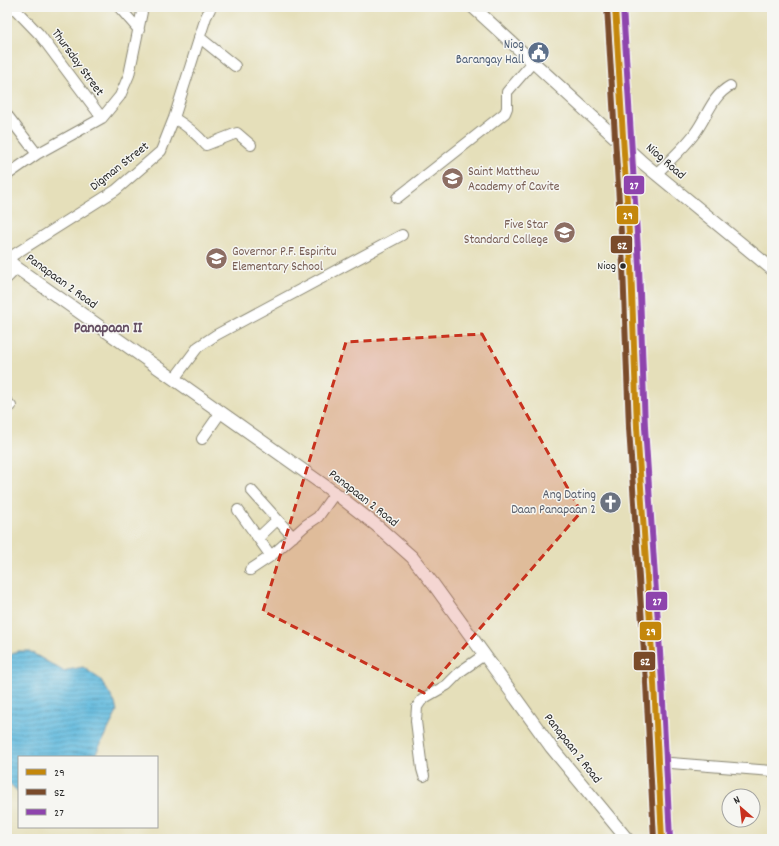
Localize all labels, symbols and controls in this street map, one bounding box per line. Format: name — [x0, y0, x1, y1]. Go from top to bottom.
street label: Thursday Street — [46, 25, 108, 101]
place label: Niog Barangay Hall — [456, 36, 524, 70]
public building icon: Niog Barangay Hall — [526, 39, 552, 65]
street label: Digman Street — [86, 138, 154, 196]
street label: Niog Road — [641, 139, 689, 185]
place label: Saint Matthew Academy of Cavite — [468, 163, 560, 197]
school or university icon: Saint Matthew Academy of Cavite — [440, 166, 466, 192]
line badge: 27 — [623, 175, 645, 195]
text: 27 — [629, 179, 639, 195]
line badge: 29 — [616, 205, 639, 225]
text: 29 — [623, 209, 633, 225]
place label: Five Star Standard College — [464, 216, 548, 250]
school or university icon: Five Star Standard College — [551, 219, 577, 245]
line badge: SZ — [610, 235, 633, 254]
text: SZ — [617, 239, 628, 255]
place label: Governor P.F. Espiritu Elementary School — [232, 243, 336, 277]
school or university icon: Governor P.F. Espiritu Elementary School — [204, 246, 230, 272]
street label: Panapaan 2 Road — [21, 250, 101, 314]
place label: Niog — [597, 258, 616, 275]
marker: Niog — [618, 261, 628, 271]
district label: Panapaan II — [74, 318, 143, 340]
street label: Panapaan 2 Road — [324, 466, 402, 532]
place label: Ang Dating Daan Panapaan 2 — [511, 486, 596, 520]
church icon: Ang Dating Daan Panapaan 2 — [598, 489, 624, 515]
line badge: 27 — [645, 591, 668, 611]
text: 27 — [652, 595, 662, 611]
line badge: 29 — [639, 621, 662, 641]
text: 29 — [646, 625, 656, 641]
line badge: SZ — [633, 651, 656, 671]
text: SZ — [640, 655, 651, 671]
street label: Panapaan 2 Road — [539, 710, 605, 788]
legend — [18, 756, 158, 828]
text: 29 — [54, 765, 65, 782]
text: SZ — [54, 785, 65, 802]
north arrow — [721, 788, 761, 828]
text: N — [731, 792, 744, 809]
text: 27 — [54, 805, 64, 822]

